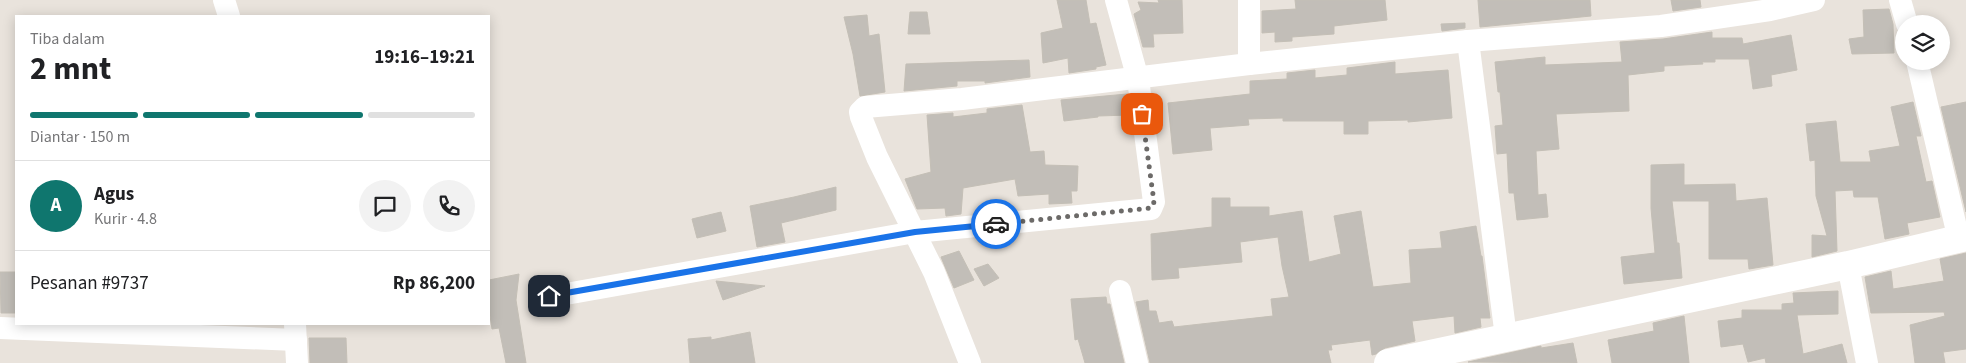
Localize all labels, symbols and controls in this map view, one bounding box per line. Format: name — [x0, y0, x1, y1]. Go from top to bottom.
map controls — [1895, 15, 1950, 70]
button: layers — [1895, 15, 1950, 70]
text: Tiba dalam — [30, 28, 105, 50]
text: 19:16–19:21 — [374, 44, 475, 71]
text: 2 mnt — [30, 46, 111, 92]
pin — [1121, 93, 1163, 135]
icon: bag — [1128, 100, 1156, 128]
text: Diantar · 150 m — [30, 126, 130, 148]
button: chat — [359, 180, 411, 232]
button: phone — [423, 180, 475, 232]
text: Agus — [94, 181, 134, 208]
text: A — [51, 192, 61, 219]
courier — [971, 199, 1021, 249]
text: Kurir · 4.8 — [94, 208, 157, 230]
icon: car — [982, 210, 1010, 238]
text: Pesanan #9737 — [30, 270, 149, 297]
text: Rp 86,200 — [393, 270, 475, 297]
pin — [528, 275, 570, 317]
icon: home — [535, 282, 563, 310]

